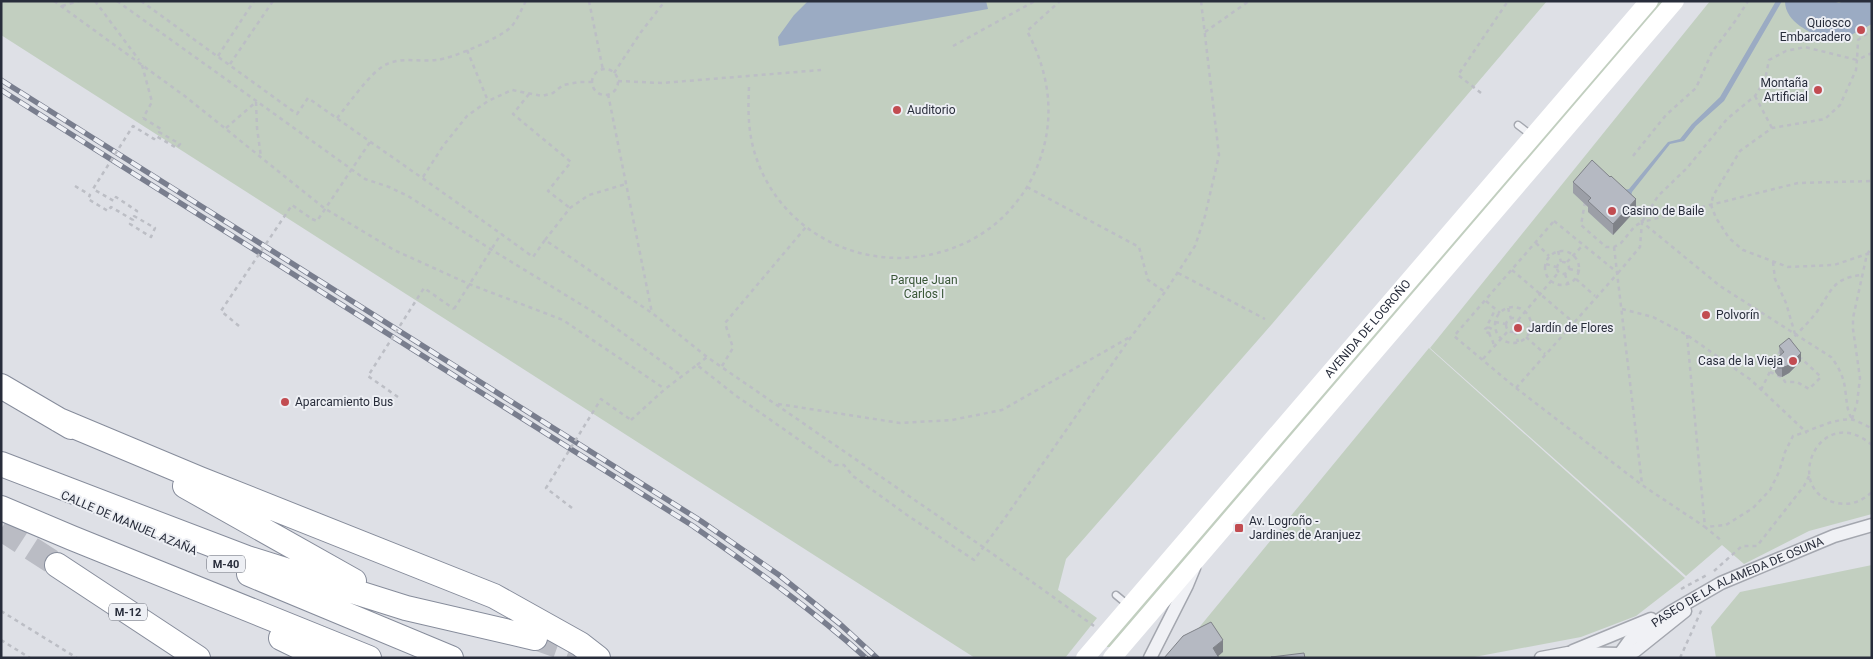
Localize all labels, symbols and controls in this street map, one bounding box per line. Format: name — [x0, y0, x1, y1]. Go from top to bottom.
place label: Quiosco Embarcadero — [1780, 16, 1851, 44]
marker: Quiosco Embarcadero — [1855, 24, 1867, 36]
place label: Montaña Artificial — [1760, 76, 1808, 104]
marker: Montaña Artificial — [1812, 84, 1824, 96]
place label: Auditorio — [907, 103, 956, 117]
marker: Auditorio — [891, 104, 903, 116]
place label: Casino de Baile — [1622, 204, 1704, 218]
marker: Casino de Baile — [1606, 205, 1618, 217]
park label: Parque Juan Carlos I — [890, 273, 958, 301]
street label: AVENIDA DE LOGROÑO — [1322, 277, 1414, 381]
place label: Polvorín — [1716, 308, 1760, 322]
marker: Polvorín — [1700, 309, 1712, 321]
place label: Jardín de Flores — [1528, 321, 1613, 335]
marker: Jardín de Flores — [1512, 322, 1524, 334]
place label: Casa de la Vieja — [1698, 354, 1783, 368]
marker: Casa de la Vieja — [1787, 355, 1799, 367]
place label: Aparcamiento Bus — [295, 395, 393, 409]
marker: Aparcamiento Bus — [279, 396, 291, 408]
street label: CALLE DE MANUEL AZAÑA — [59, 486, 200, 558]
place label: Av. Logroño - Jardines de Aranjuez — [1249, 514, 1361, 542]
marker: Av. Logroño - Jardines de Aranjuez — [1233, 522, 1245, 534]
street label: PASEO DE LA ALAMEDA DE OSUNA — [1649, 534, 1826, 630]
road number: M-40 — [207, 556, 245, 572]
road number: M-12 — [109, 604, 147, 620]

